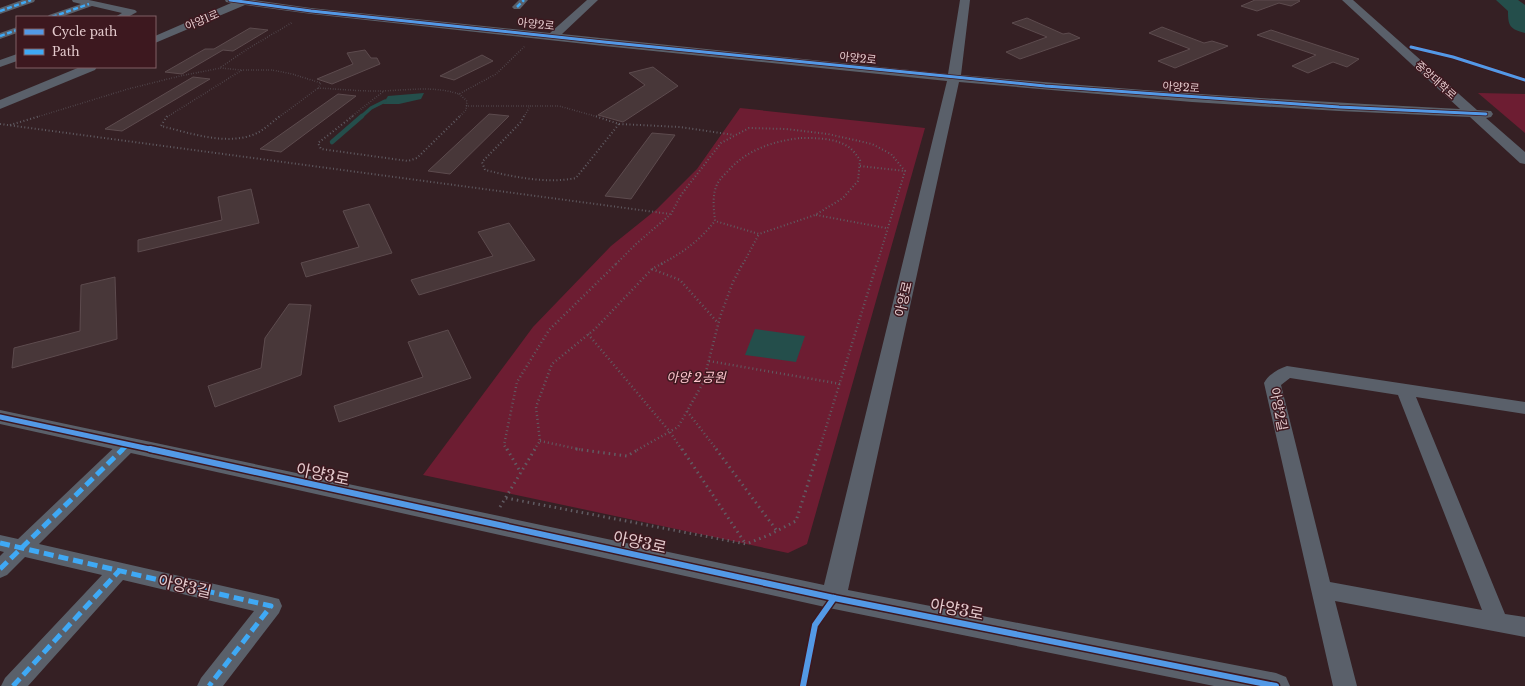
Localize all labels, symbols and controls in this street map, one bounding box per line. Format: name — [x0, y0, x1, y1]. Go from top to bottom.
street label: 아양1로 — [183, 7, 221, 33]
street label: 아양2로 — [517, 15, 555, 33]
legend — [16, 16, 156, 68]
text: Cycle path — [52, 24, 117, 39]
text: Path — [52, 44, 80, 59]
street label: 아양2로 — [839, 49, 877, 67]
street label: 중앙대학로 — [1413, 58, 1459, 102]
street label: 아양2로 — [1162, 79, 1200, 95]
street label: 아양로 — [891, 280, 916, 319]
park label: 아양 2공원 — [666, 369, 727, 386]
street label: 아양2길 — [1266, 386, 1291, 432]
street label: 아양3로 — [294, 459, 352, 489]
street label: 아양3로 — [611, 527, 669, 557]
street label: 아양3길 — [156, 570, 214, 602]
street label: 아양3로 — [929, 594, 986, 624]

